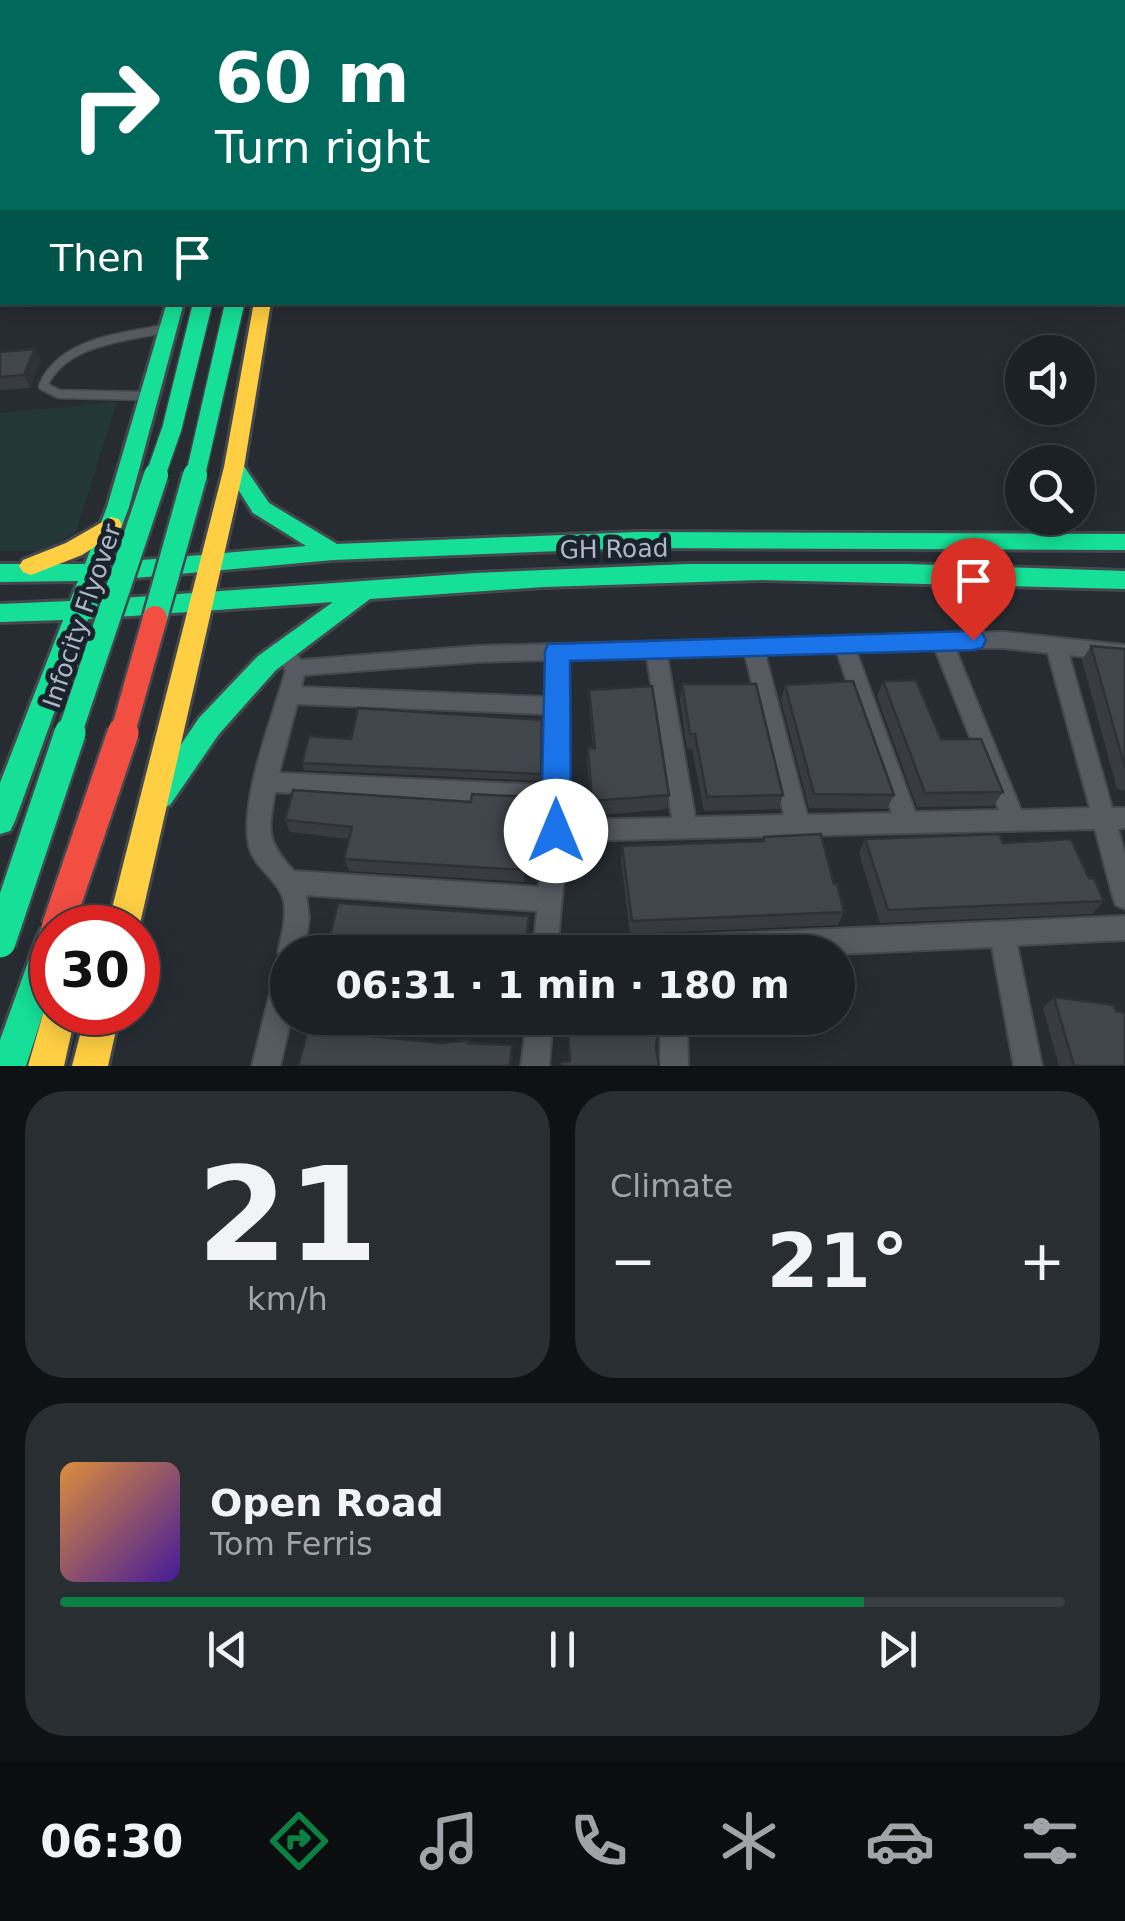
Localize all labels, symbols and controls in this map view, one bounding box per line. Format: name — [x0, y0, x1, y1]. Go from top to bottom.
text: 60 m — [215, 37, 410, 119]
icon: right — [50, 40, 180, 170]
text: Turn right — [215, 121, 430, 174]
icon: arrive — [165, 230, 220, 285]
text: Then — [50, 236, 145, 280]
map controls — [1005, 335, 1095, 535]
button: sound — [1005, 335, 1095, 425]
button: search — [1005, 445, 1095, 535]
street label: Infocity Flyover — [37, 520, 127, 712]
street label: GH Road — [559, 534, 669, 564]
pin — [931, 538, 1016, 641]
icon: arrive — [946, 553, 1001, 608]
position arrow — [504, 779, 608, 883]
speed limit sign: 30 — [30, 905, 160, 1035]
text: 06:31 · 1 min · 180 m — [335, 963, 790, 1007]
text: 21 — [197, 1139, 378, 1291]
text: Climate — [610, 1167, 733, 1205]
text: 21° — [767, 1217, 908, 1305]
text: − — [610, 1229, 656, 1293]
text: + — [1019, 1229, 1065, 1293]
text: km/h — [247, 1280, 328, 1318]
text: Open Road — [210, 1481, 444, 1525]
text: Tom Ferris — [210, 1525, 373, 1563]
icon: previous — [200, 1622, 255, 1677]
icon: pause — [535, 1622, 590, 1677]
icon: next — [870, 1622, 925, 1677]
icon: directions — [264, 1806, 334, 1876]
icon: music — [414, 1806, 484, 1876]
icon: phone — [564, 1806, 634, 1876]
icon: climate — [714, 1806, 784, 1876]
icon: car — [865, 1806, 935, 1876]
icon: filters — [1015, 1806, 1085, 1876]
text: 06:30 — [40, 1815, 183, 1868]

